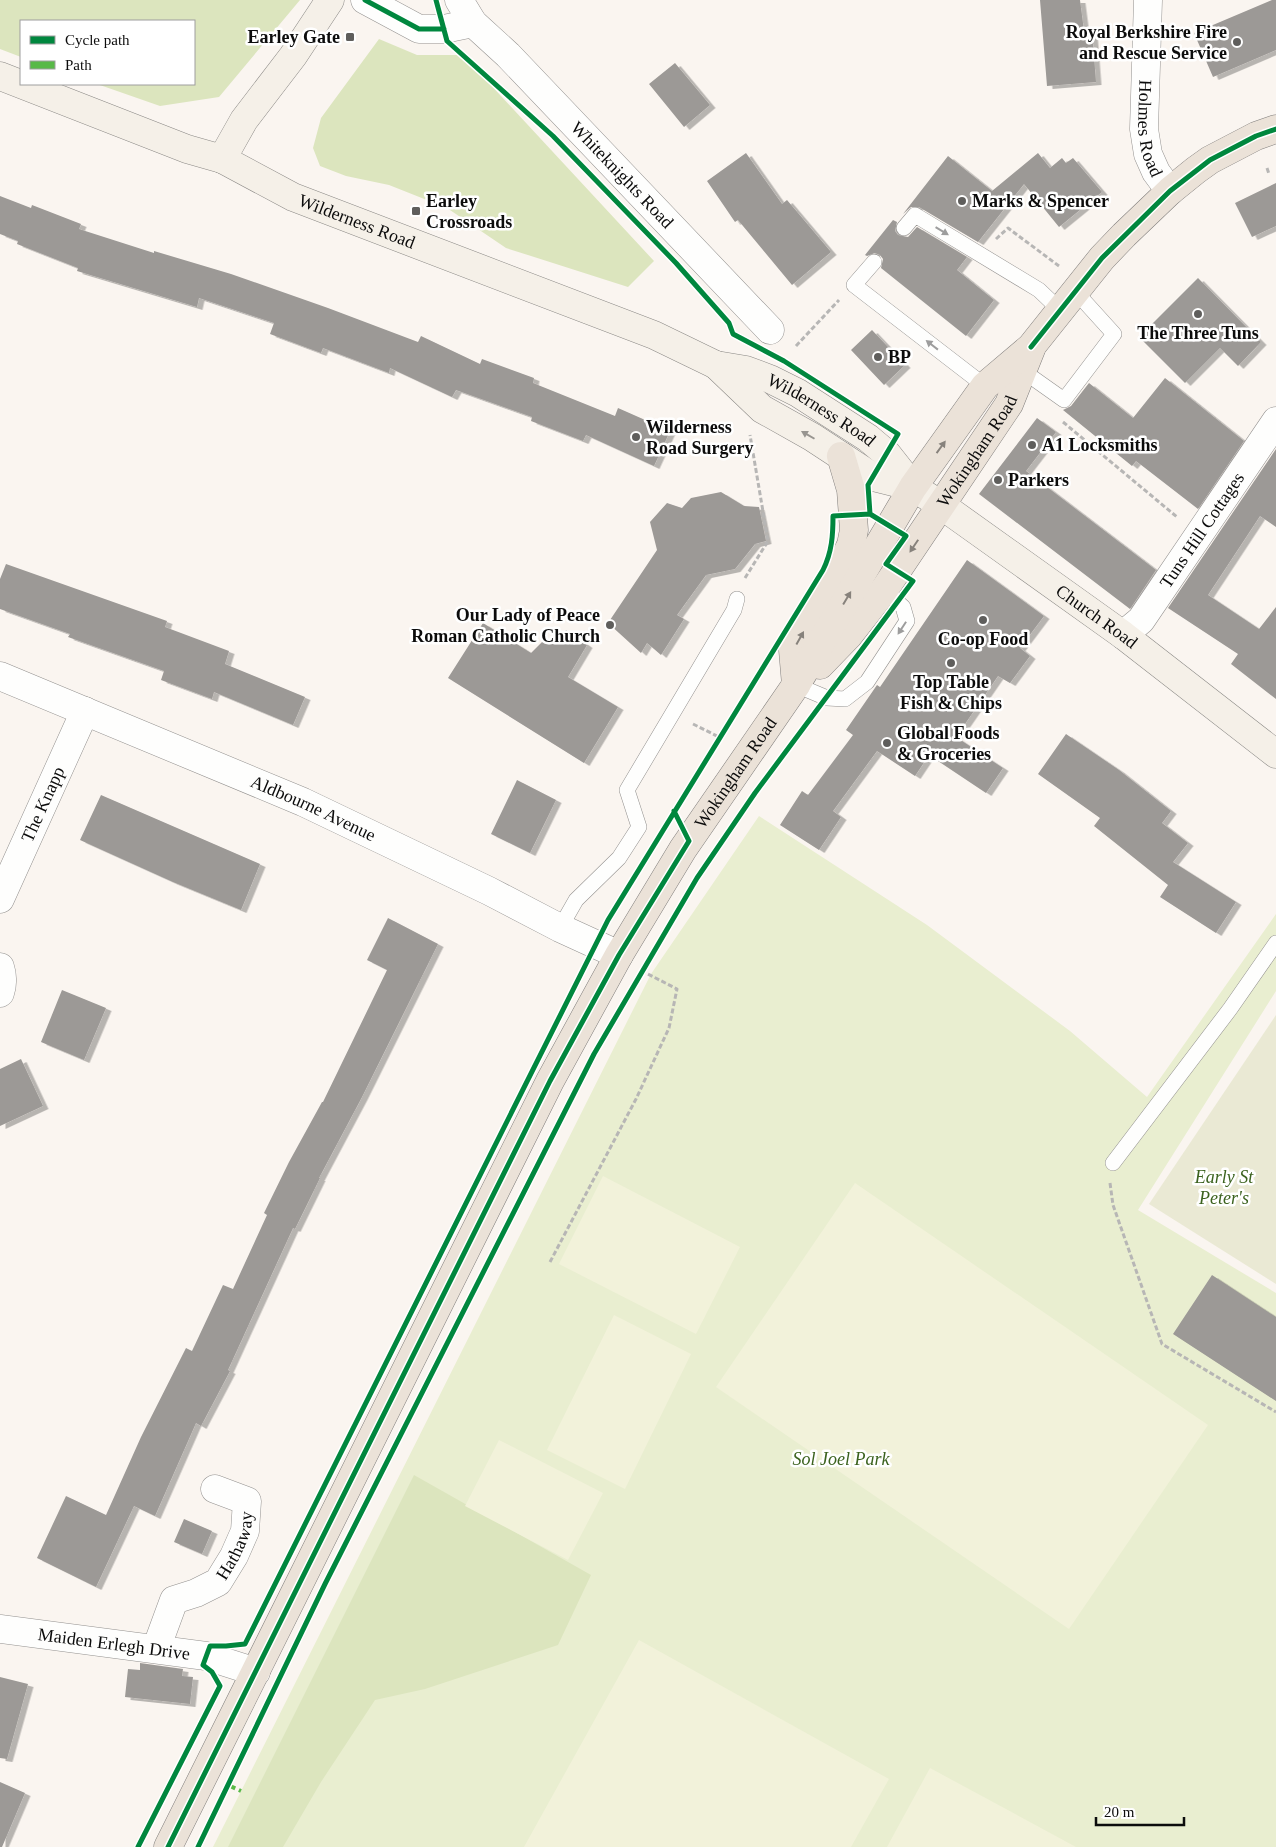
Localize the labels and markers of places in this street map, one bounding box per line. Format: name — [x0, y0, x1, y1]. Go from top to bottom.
place label: Royal Berkshire Fire and Rescue Service — [1066, 22, 1227, 63]
place label: Earley Gate — [248, 27, 340, 47]
marker: Earley Gate — [344, 31, 356, 43]
marker: Royal Berkshire Fire and Rescue Service — [1231, 36, 1243, 48]
place label: Earley Crossroads — [426, 191, 512, 232]
place label: Marks & Spencer — [972, 191, 1109, 211]
marker: Marks & Spencer — [956, 195, 968, 207]
marker: Earley Crossroads — [410, 205, 422, 217]
marker: The Three Tuns — [1192, 308, 1204, 320]
place label: The Three Tuns — [1137, 323, 1259, 343]
place label: BP — [888, 347, 911, 367]
marker: BP — [872, 351, 884, 363]
place label: Wilderness Road Surgery — [646, 417, 754, 458]
marker: Wilderness Road Surgery — [630, 431, 642, 443]
place label: A1 Locksmiths — [1042, 435, 1158, 455]
marker: A1 Locksmiths — [1026, 439, 1038, 451]
place label: Parkers — [1008, 470, 1069, 490]
marker: Parkers — [992, 474, 1004, 486]
place label: Our Lady of Peace Roman Catholic Church — [411, 605, 600, 646]
marker: Co-op Food — [977, 614, 989, 626]
marker: Our Lady of Peace Roman Catholic Church — [604, 619, 616, 631]
place label: Co-op Food — [938, 629, 1028, 649]
marker: Top Table Fish & Chips — [945, 657, 957, 669]
place label: Top Table Fish & Chips — [900, 672, 1002, 713]
place label: Global Foods & Groceries — [897, 723, 1000, 764]
marker: Global Foods & Groceries — [881, 737, 893, 749]

